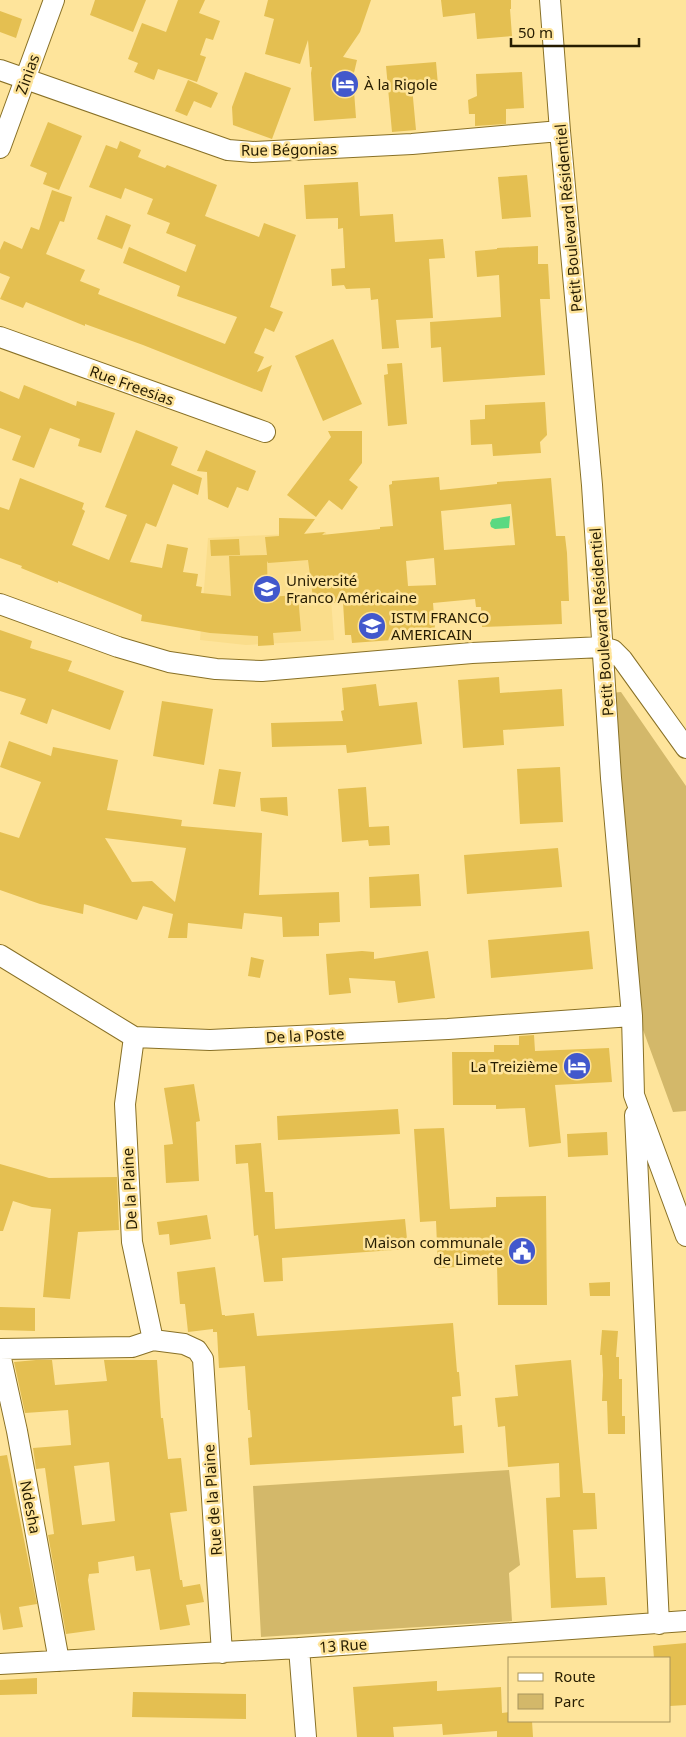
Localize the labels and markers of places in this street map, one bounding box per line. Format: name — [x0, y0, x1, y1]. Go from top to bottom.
hotel icon: À la Rigole — [330, 69, 360, 99]
place label: À la Rigole — [364, 74, 438, 94]
place label: Université Franco Américaine — [286, 570, 417, 607]
school or university icon: Université Franco Américaine — [252, 574, 282, 604]
place label: ISTM FRANCO AMERICAIN — [391, 607, 489, 644]
school or university icon: ISTM FRANCO AMERICAIN — [357, 611, 387, 641]
hotel icon: La Treizième — [562, 1051, 592, 1081]
place label: La Treizième — [470, 1056, 558, 1076]
place label: Maison communale de Limete — [364, 1232, 503, 1269]
public building icon: Maison communale de Limete — [507, 1236, 537, 1266]

